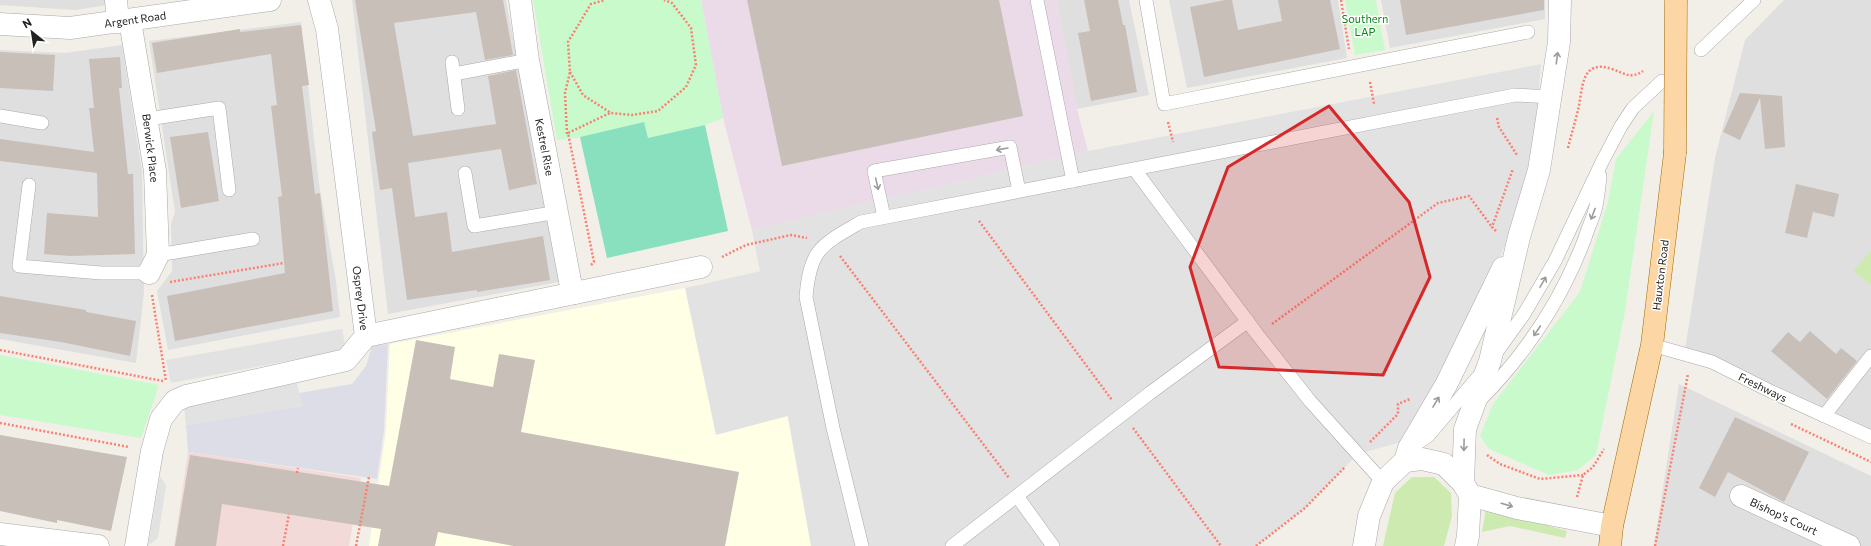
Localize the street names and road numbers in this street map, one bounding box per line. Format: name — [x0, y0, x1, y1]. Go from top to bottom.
street label: Argent Road — [103, 8, 167, 30]
street label: Berwick Place — [140, 113, 162, 183]
street label: Kestrel Rise — [533, 117, 557, 177]
street label: Hauxton Road — [1649, 239, 1671, 311]
street label: Osprey Drive — [351, 265, 371, 331]
street label: Freshways — [1737, 370, 1789, 404]
street label: Bishop's Court — [1748, 495, 1820, 537]

